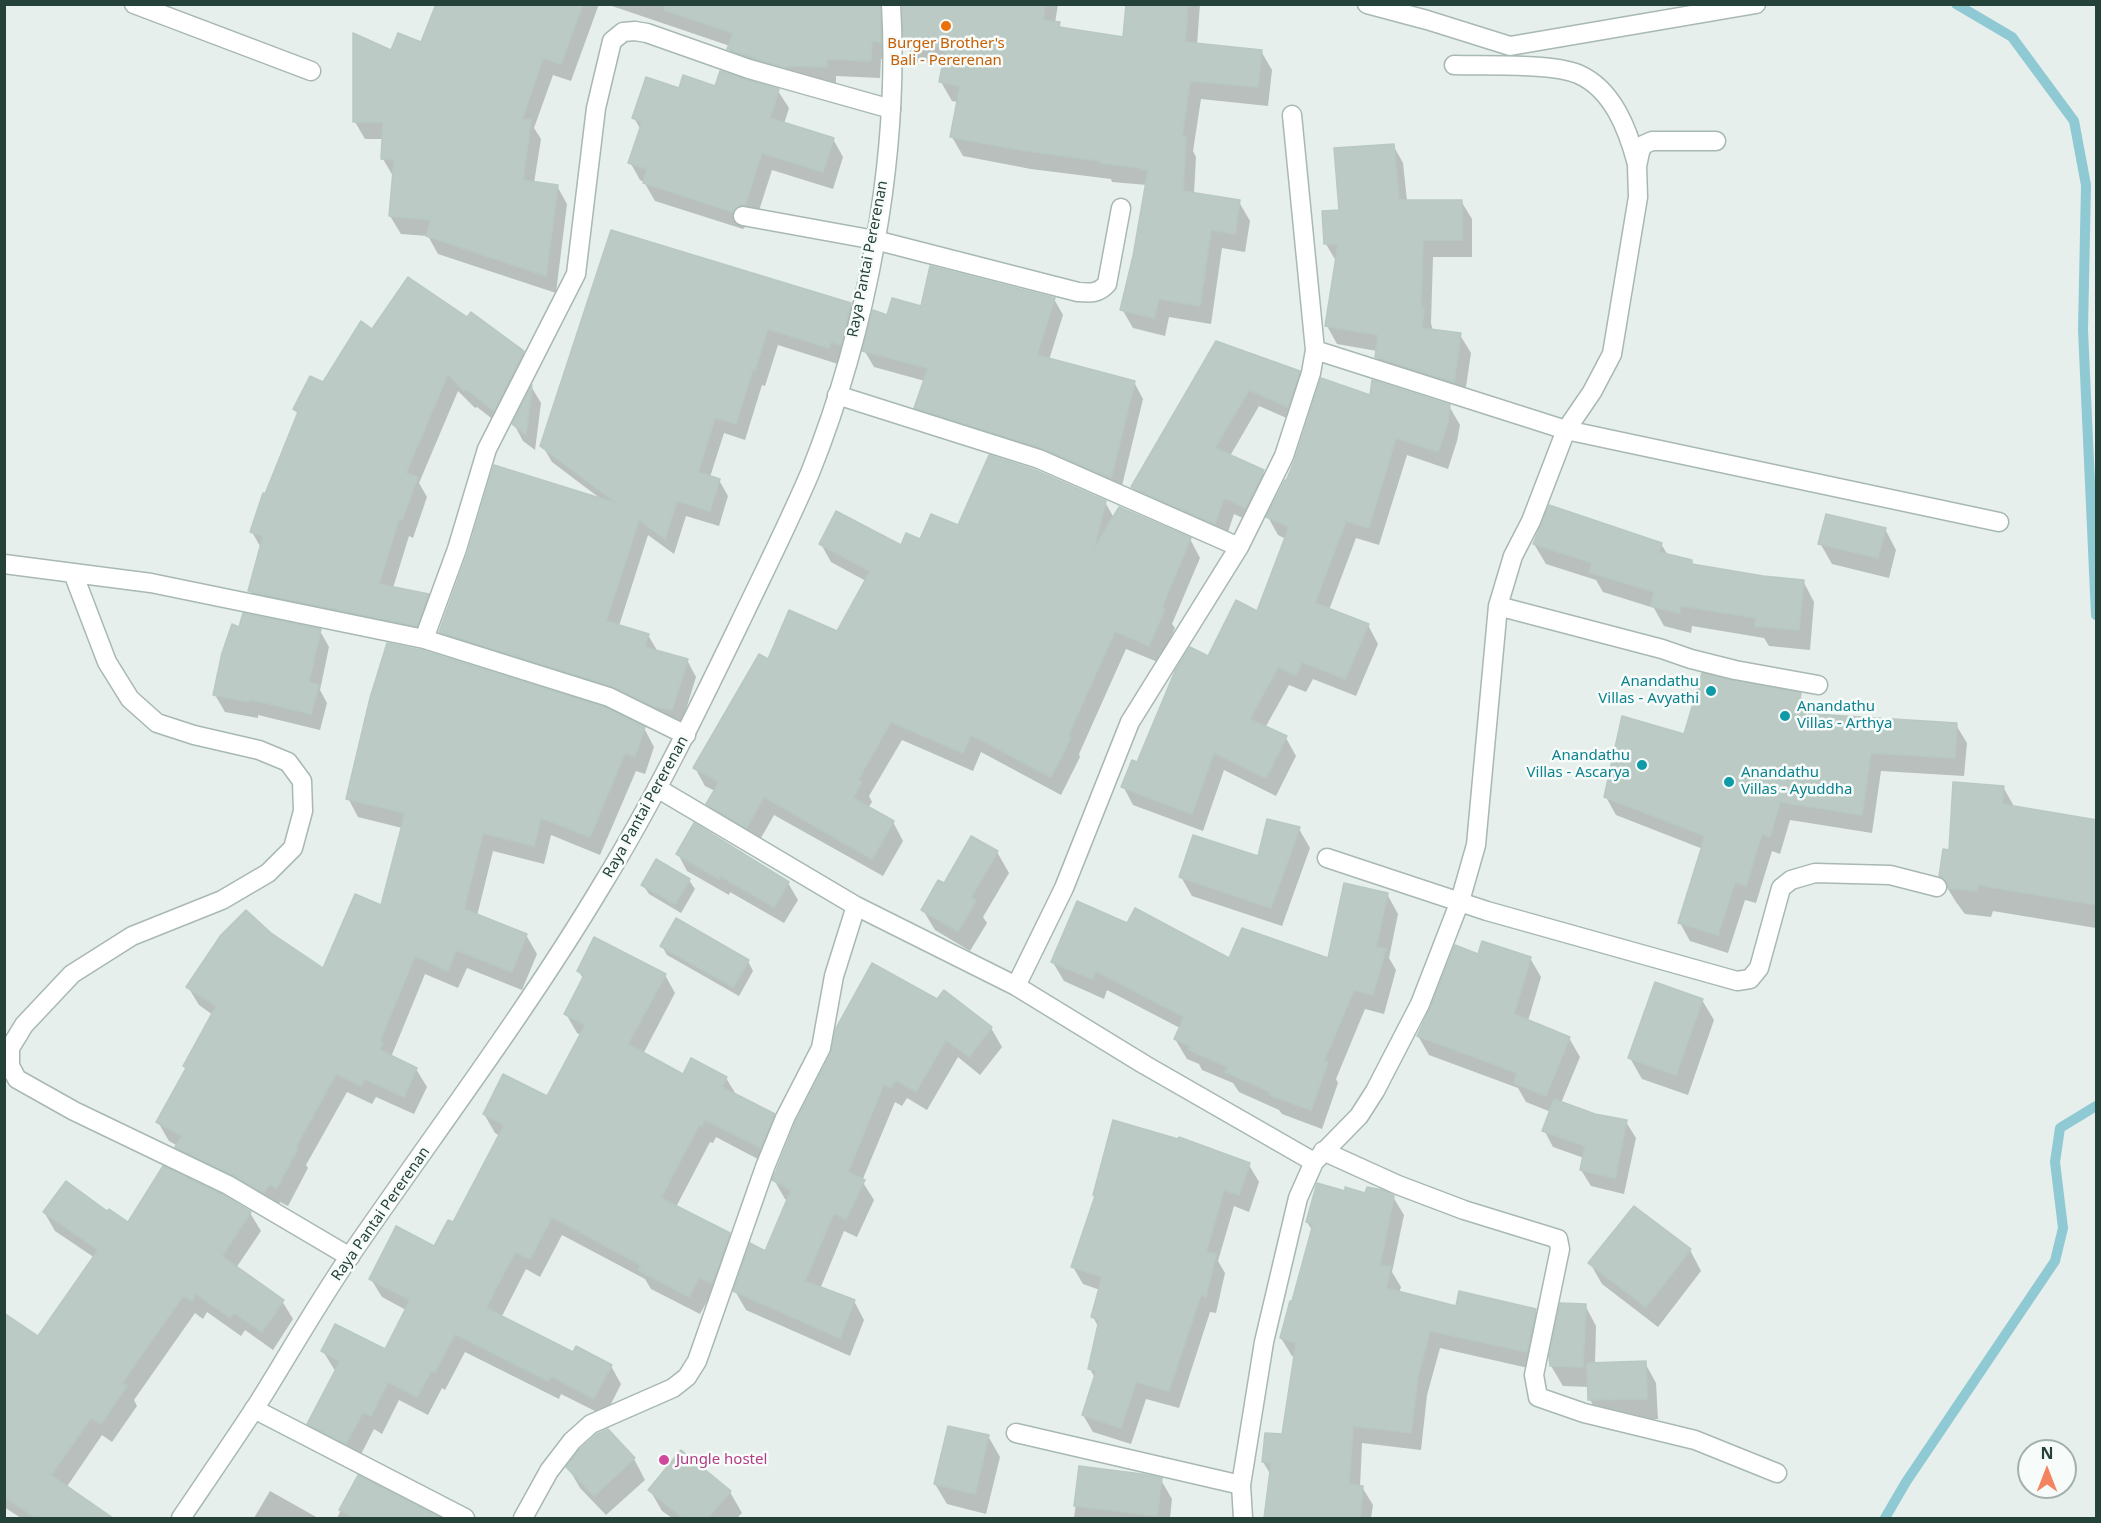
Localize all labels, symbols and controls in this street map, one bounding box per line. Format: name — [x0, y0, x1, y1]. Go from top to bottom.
marker: Burger Brother's Bali - Pererenan — [939, 19, 953, 33]
place label: Burger Brother's Bali - Pererenan — [887, 35, 1005, 70]
street label: Raya Pantai Pererenan — [844, 179, 892, 339]
place label: Anandathu Villas - Avyathi — [1598, 673, 1699, 708]
marker: Anandathu Villas - Avyathi — [1704, 684, 1718, 698]
place label: Anandathu Villas - Arthya — [1797, 698, 1892, 733]
marker: Anandathu Villas - Arthya — [1778, 709, 1792, 723]
street label: Raya Pantai Pererenan — [600, 733, 692, 881]
place label: Anandathu Villas - Ascarya — [1527, 747, 1630, 782]
marker: Anandathu Villas - Ascarya — [1635, 758, 1649, 772]
place label: Anandathu Villas - Ayuddha — [1741, 764, 1852, 799]
marker: Anandathu Villas - Ayuddha — [1722, 775, 1736, 789]
street label: Raya Pantai Pererenan — [328, 1144, 434, 1284]
north arrow — [2017, 1439, 2077, 1499]
text: N — [2040, 1442, 2054, 1464]
place label: Jungle hostel — [676, 1451, 767, 1469]
marker: Jungle hostel — [657, 1453, 671, 1467]

